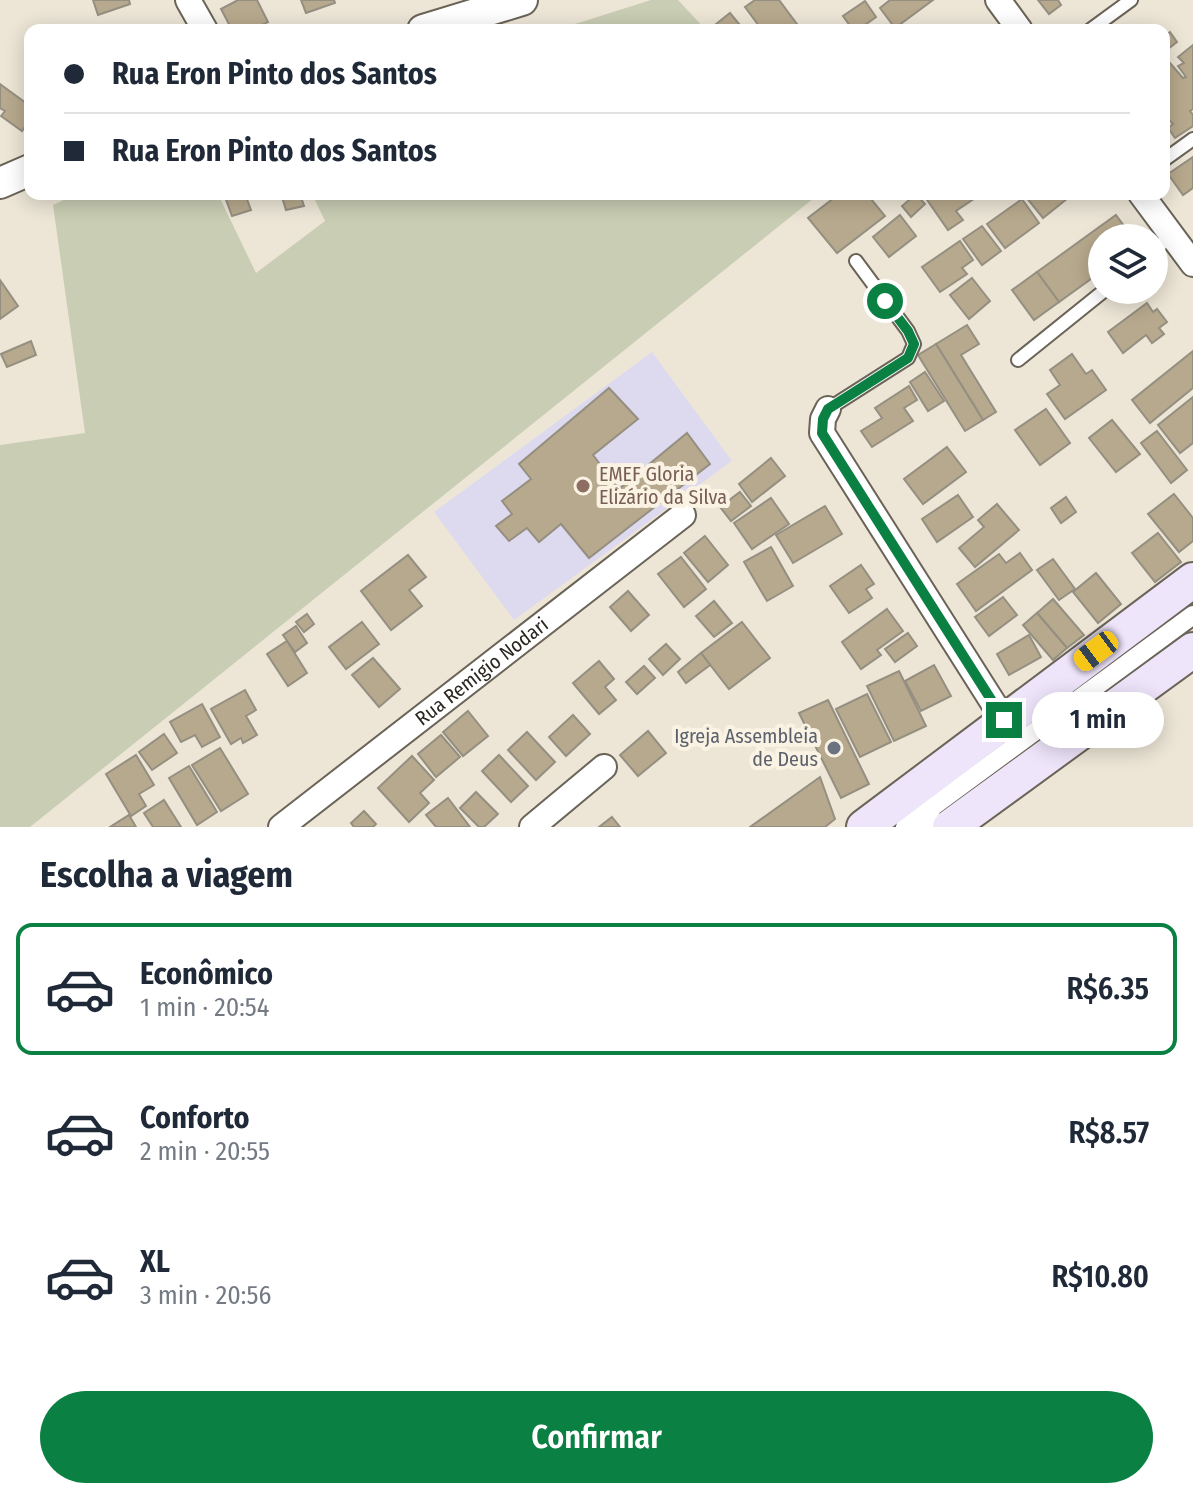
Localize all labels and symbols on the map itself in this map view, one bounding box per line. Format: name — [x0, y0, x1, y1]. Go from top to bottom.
route start — [867, 283, 903, 319]
place label: EMEF Gloria Elizário da Silva — [599, 462, 727, 509]
marker: EMEF Gloria Elizário da Silva — [574, 477, 592, 495]
street label: Rua Remigio Nodari — [410, 612, 553, 730]
car — [1070, 627, 1122, 675]
callout: 1 min — [1032, 692, 1164, 748]
route end — [986, 702, 1022, 738]
place label: Igreja Assembleia de Deus — [674, 724, 818, 771]
marker: Igreja Assembleia de Deus — [825, 739, 843, 757]

